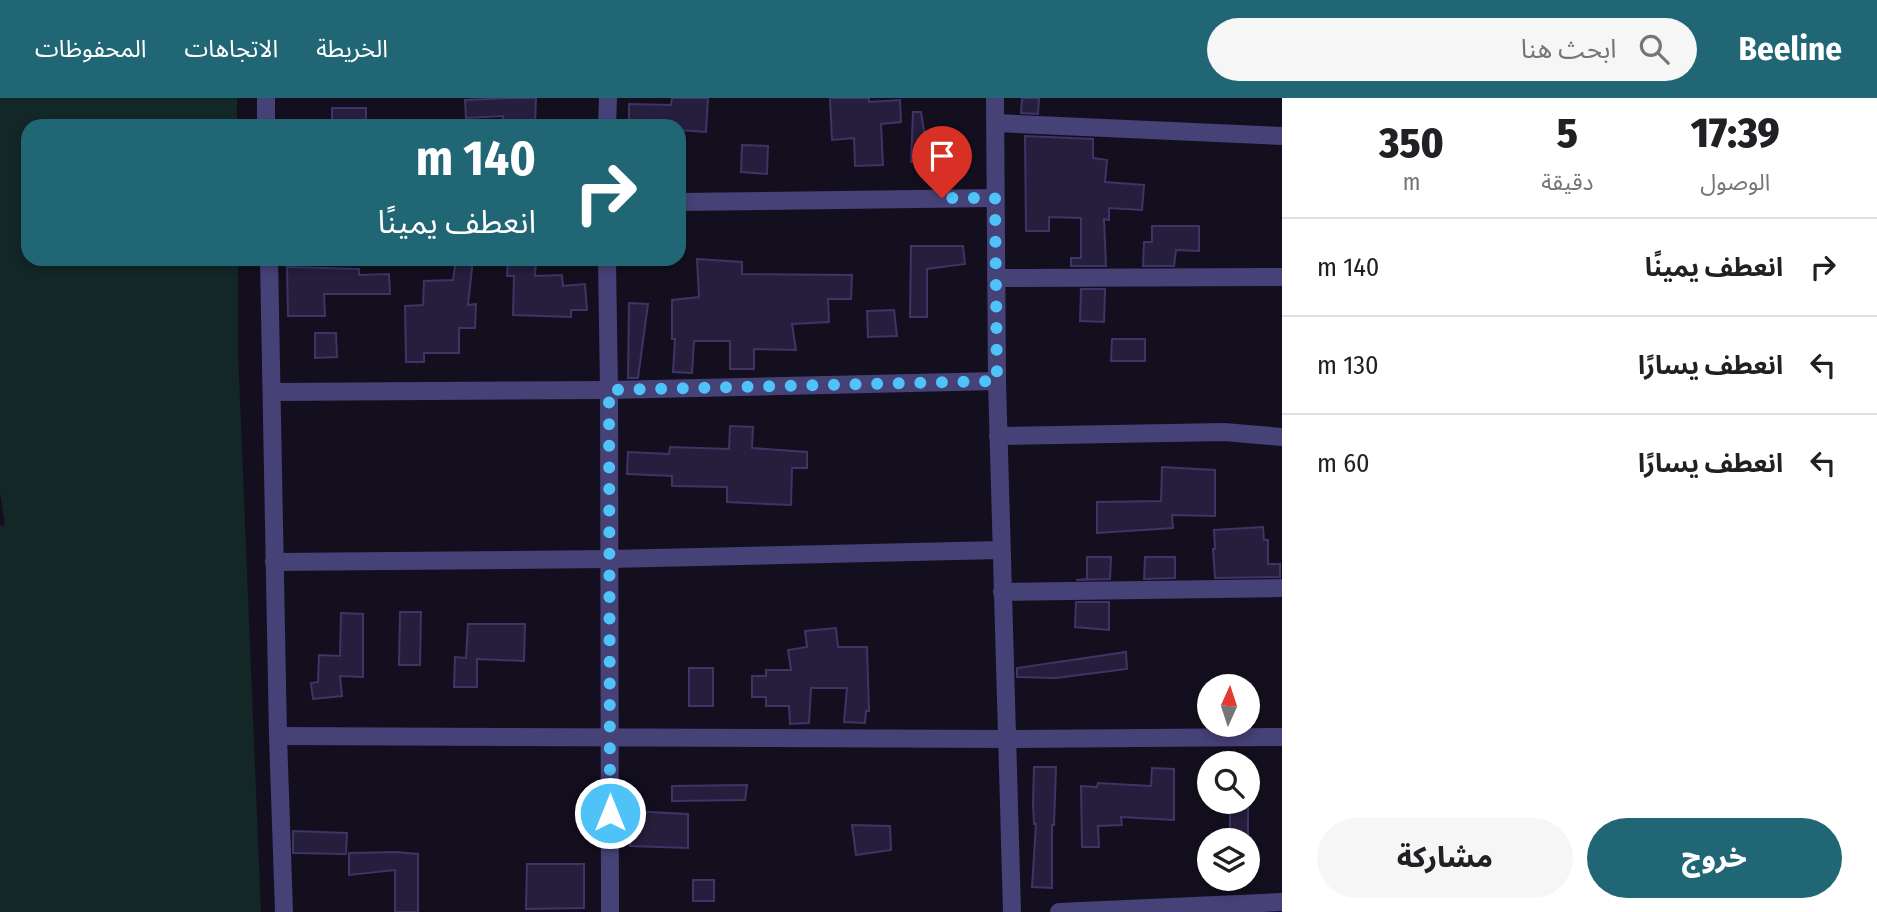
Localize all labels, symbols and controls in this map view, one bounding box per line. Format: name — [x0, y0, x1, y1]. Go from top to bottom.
search box — [1207, 18, 1697, 81]
text: Beeline — [1739, 29, 1842, 69]
icon: search — [1635, 30, 1673, 68]
text: ابحث هنا — [1521, 34, 1617, 65]
text: المحفوظات — [35, 35, 146, 63]
text: الاتجاهات — [184, 35, 278, 63]
text: الخريطة — [316, 35, 388, 63]
text: 5 — [1557, 108, 1578, 158]
text: 17:39 — [1691, 108, 1780, 158]
text: 350 — [1379, 118, 1444, 168]
pin — [912, 126, 972, 198]
text: 140 m — [416, 129, 536, 188]
icon: arrive — [923, 137, 961, 175]
icon: right — [560, 147, 651, 238]
text: m — [1403, 168, 1420, 196]
text: دقيقة — [1541, 168, 1594, 196]
text: الوصول — [1700, 168, 1770, 196]
text: انعطف يمينًا — [377, 203, 536, 241]
icon: right — [1804, 248, 1842, 286]
text: 140 m — [1317, 252, 1379, 283]
text: انعطف يمينًا — [1645, 252, 1783, 283]
icon: left — [1804, 346, 1842, 384]
text: 130 m — [1317, 350, 1379, 381]
text: انعطف يسارًا — [1638, 350, 1783, 381]
icon: left — [1804, 444, 1842, 482]
text: 60 m — [1317, 448, 1370, 479]
text: انعطف يسارًا — [1638, 448, 1783, 479]
north arrow — [1197, 674, 1260, 737]
map controls — [1197, 674, 1260, 891]
button: search — [1197, 751, 1260, 814]
position arrow — [573, 776, 647, 850]
button: مشاركة — [1317, 818, 1573, 898]
button: خروج — [1587, 818, 1842, 898]
button: layers — [1197, 828, 1260, 891]

